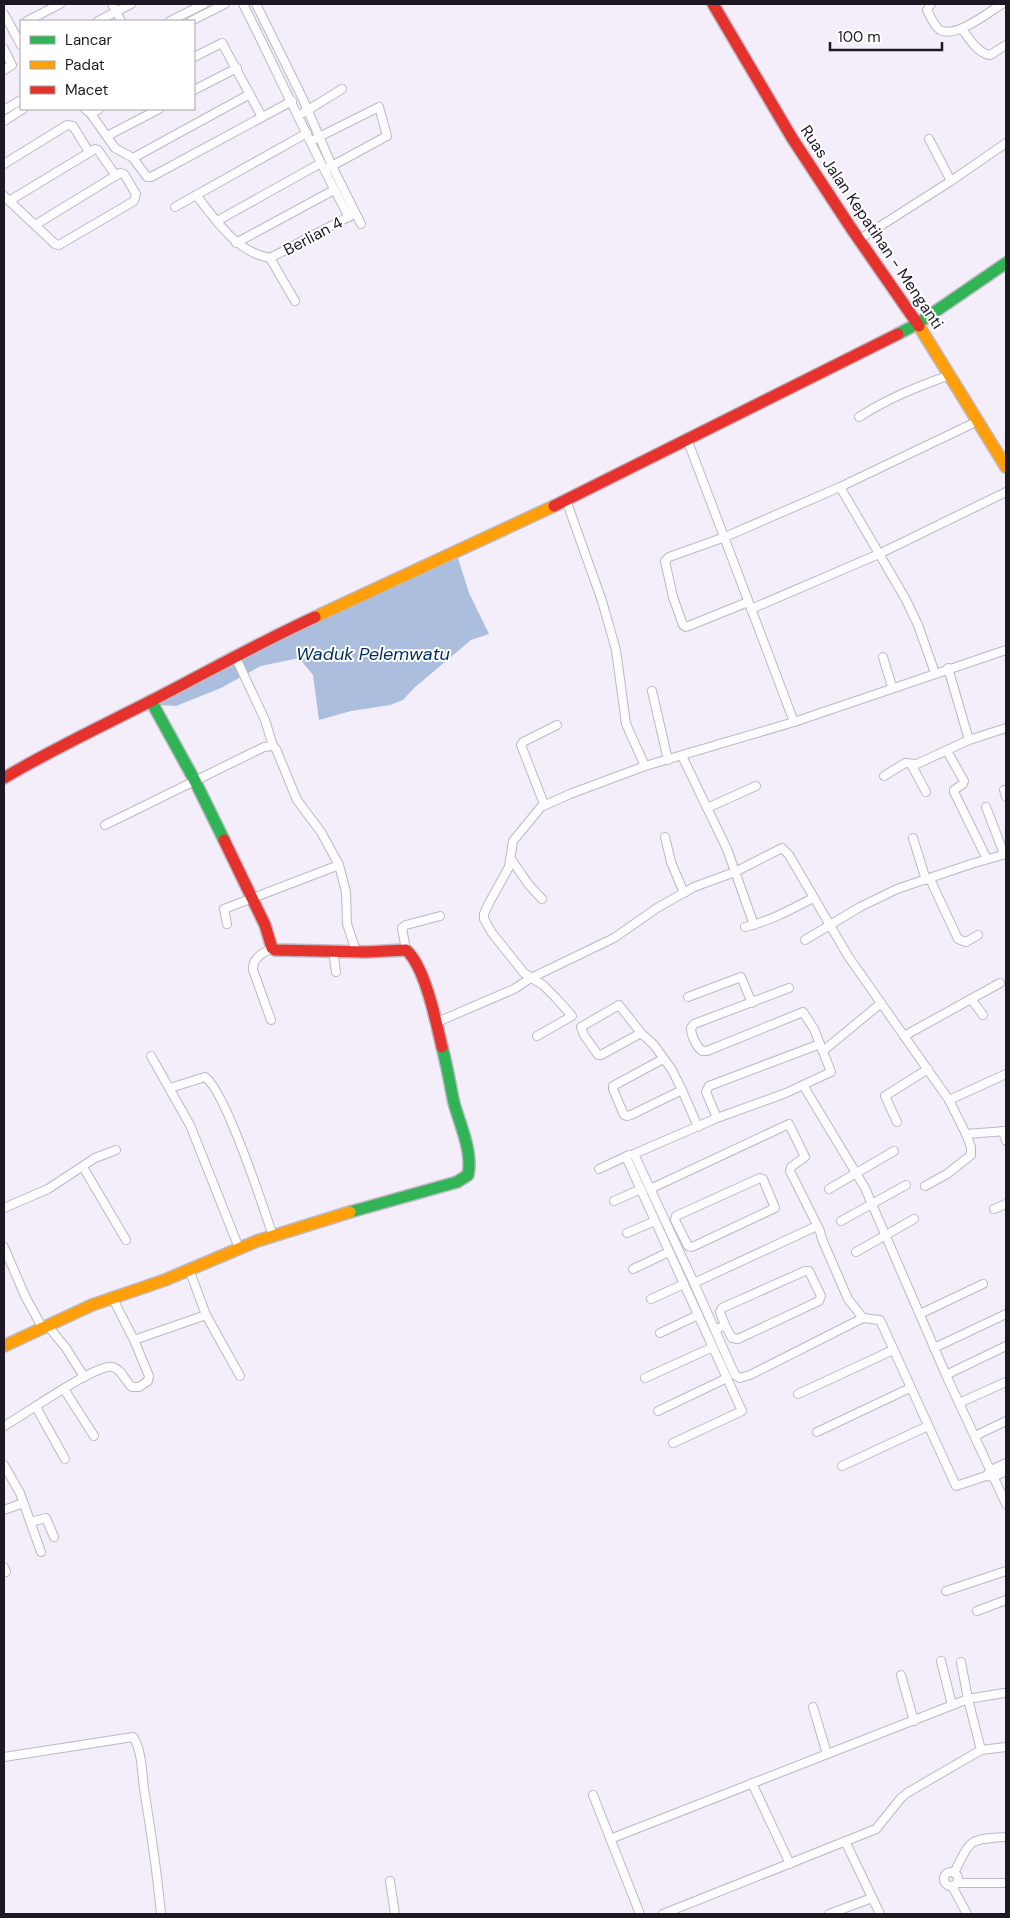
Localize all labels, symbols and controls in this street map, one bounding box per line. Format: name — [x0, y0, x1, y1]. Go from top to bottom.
legend — [20, 20, 195, 110]
scale bar — [830, 20, 942, 52]
text: 100 m — [838, 27, 881, 47]
text: Lancar — [65, 30, 112, 50]
text: Padat — [65, 55, 105, 75]
text: Macet — [65, 80, 109, 100]
street label: Ruas Jalan Kepatihan - Menganti — [796, 121, 948, 333]
street label: Berlian 4 — [280, 212, 346, 260]
water label: Waduk Pelemwatu — [296, 642, 450, 666]

